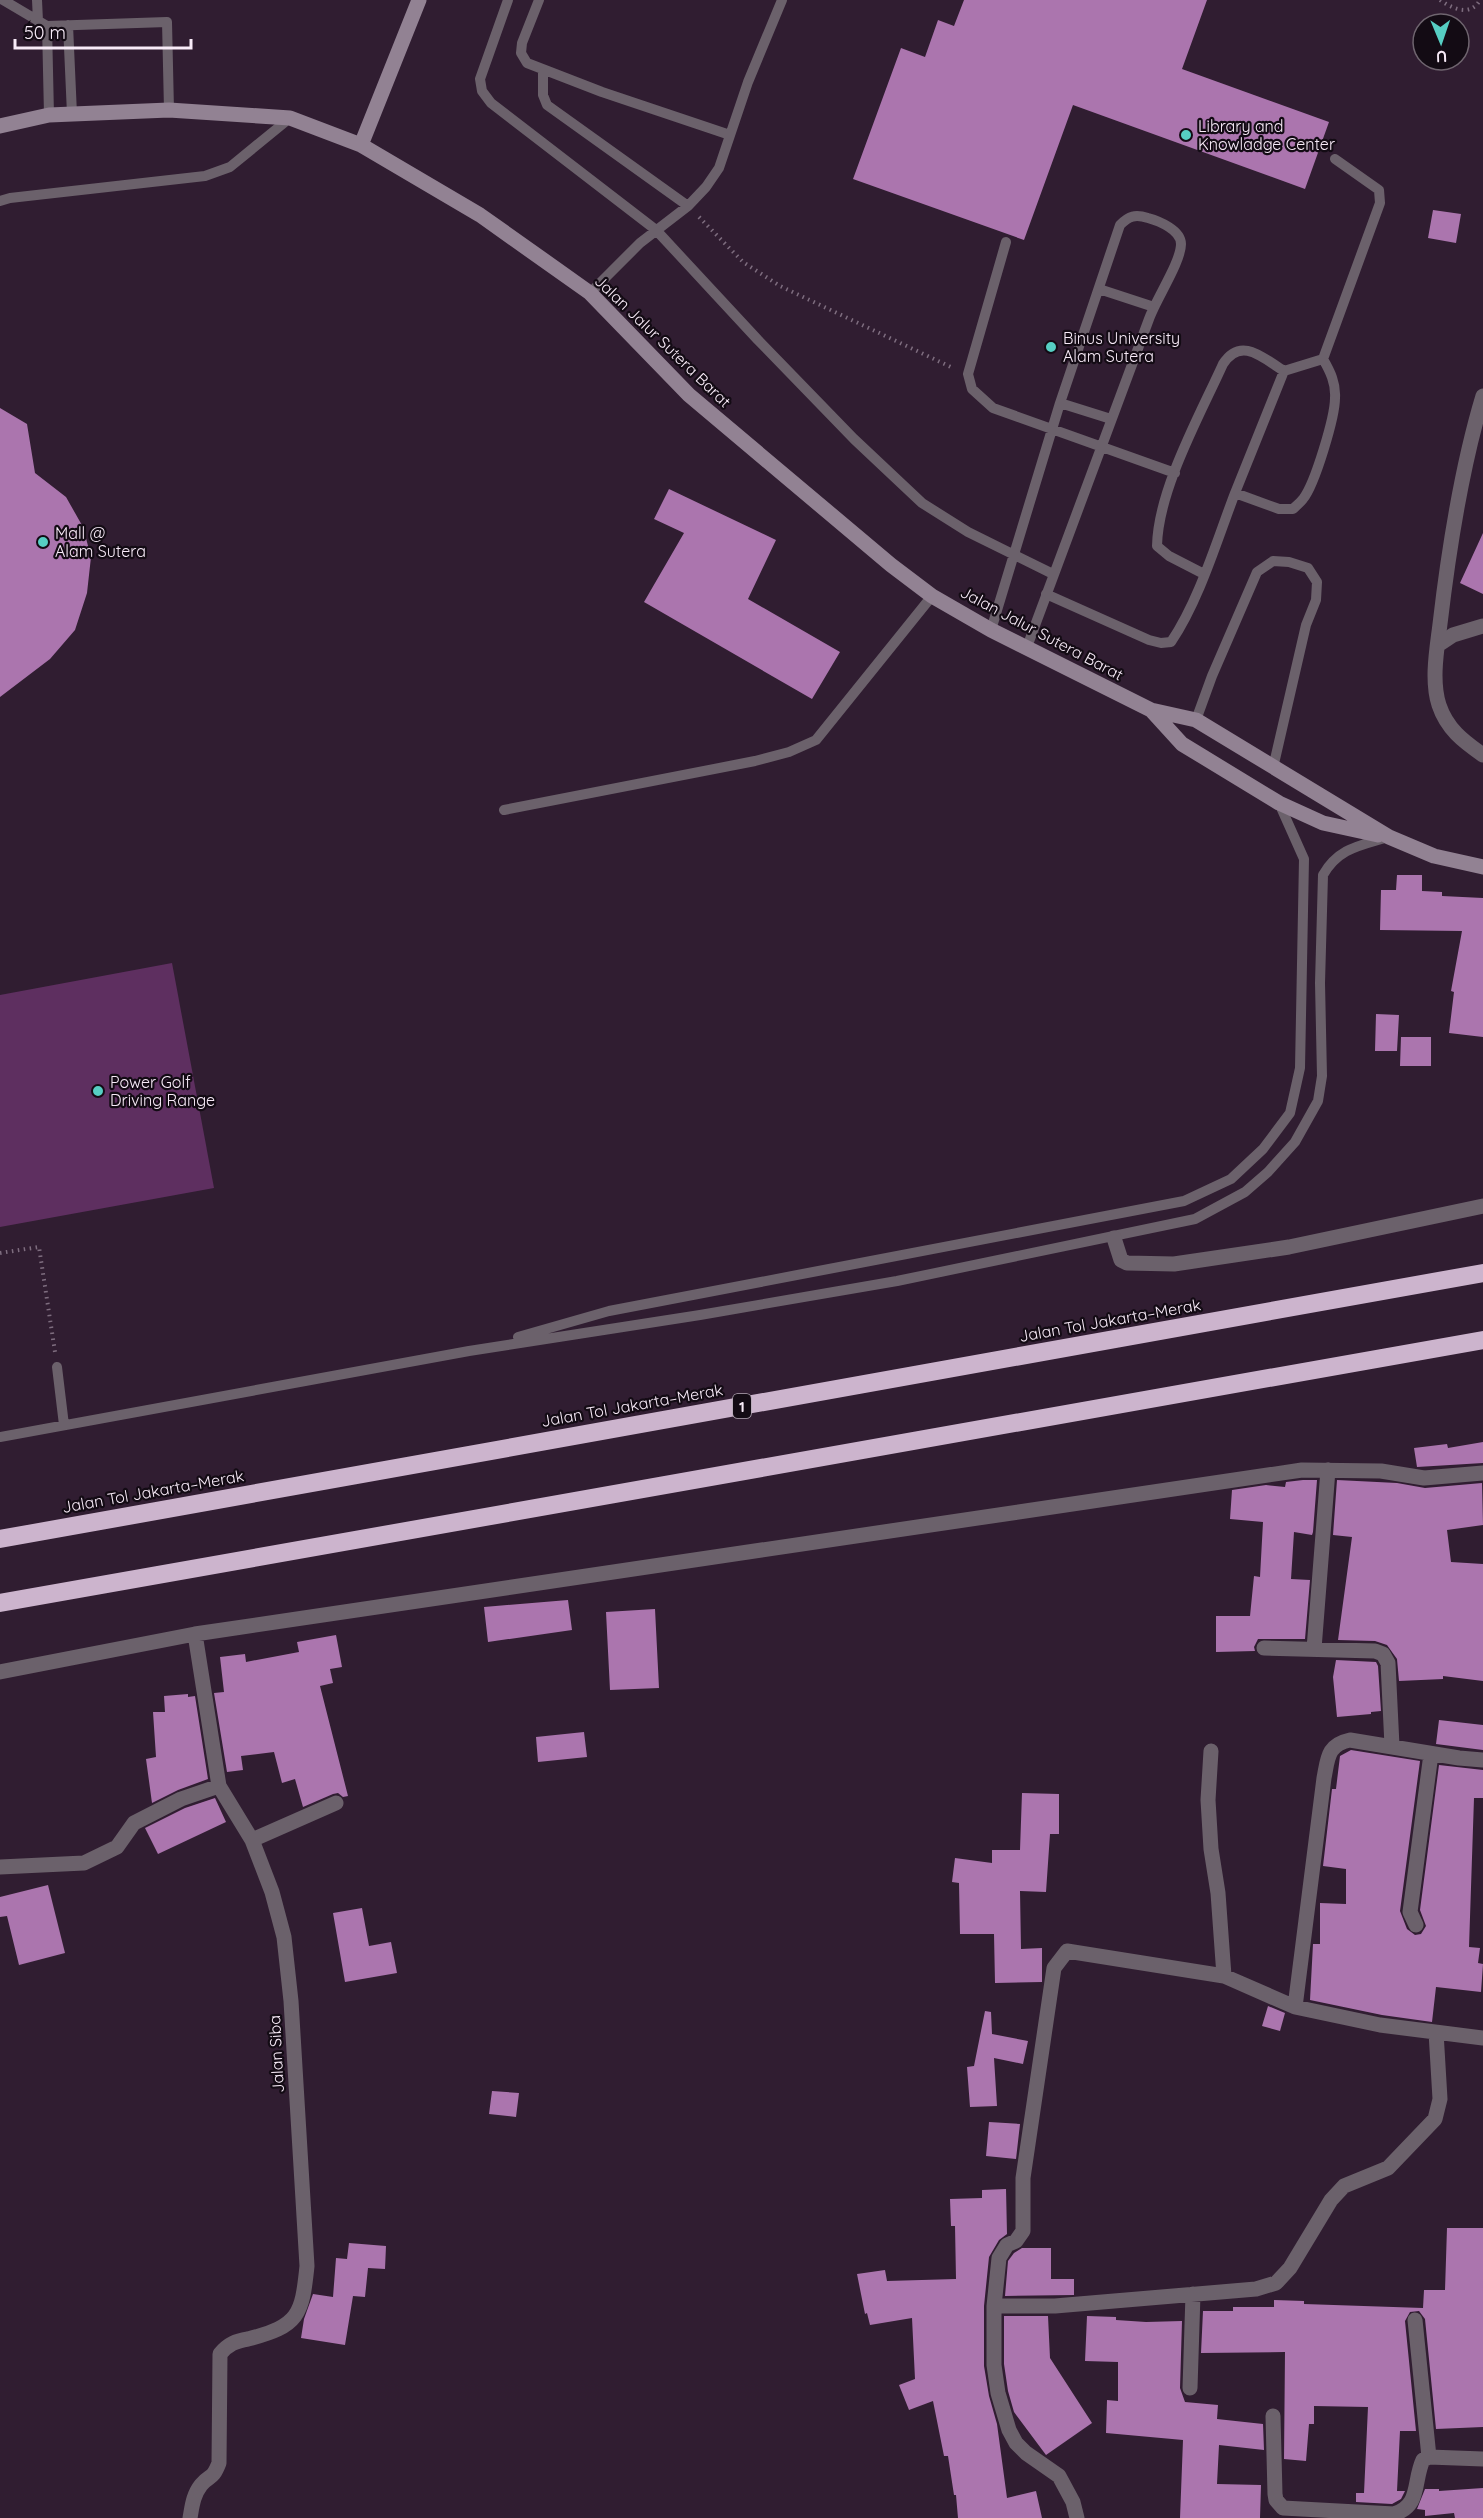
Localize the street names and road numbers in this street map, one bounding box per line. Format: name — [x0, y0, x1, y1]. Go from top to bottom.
street label: Jalan Jalur Sutera Barat — [591, 271, 735, 411]
street label: Jalan Jalur Sutera Barat — [957, 582, 1127, 684]
street label: Jalan Tol Jakarta–Merak — [1018, 1294, 1202, 1346]
street label: Jalan Tol Jakarta–Merak — [540, 1379, 724, 1431]
road number: 1 — [733, 1394, 751, 1418]
street label: Jalan Tol Jakarta–Merak — [61, 1465, 245, 1517]
street label: Jalan Siba — [264, 2015, 288, 2093]

